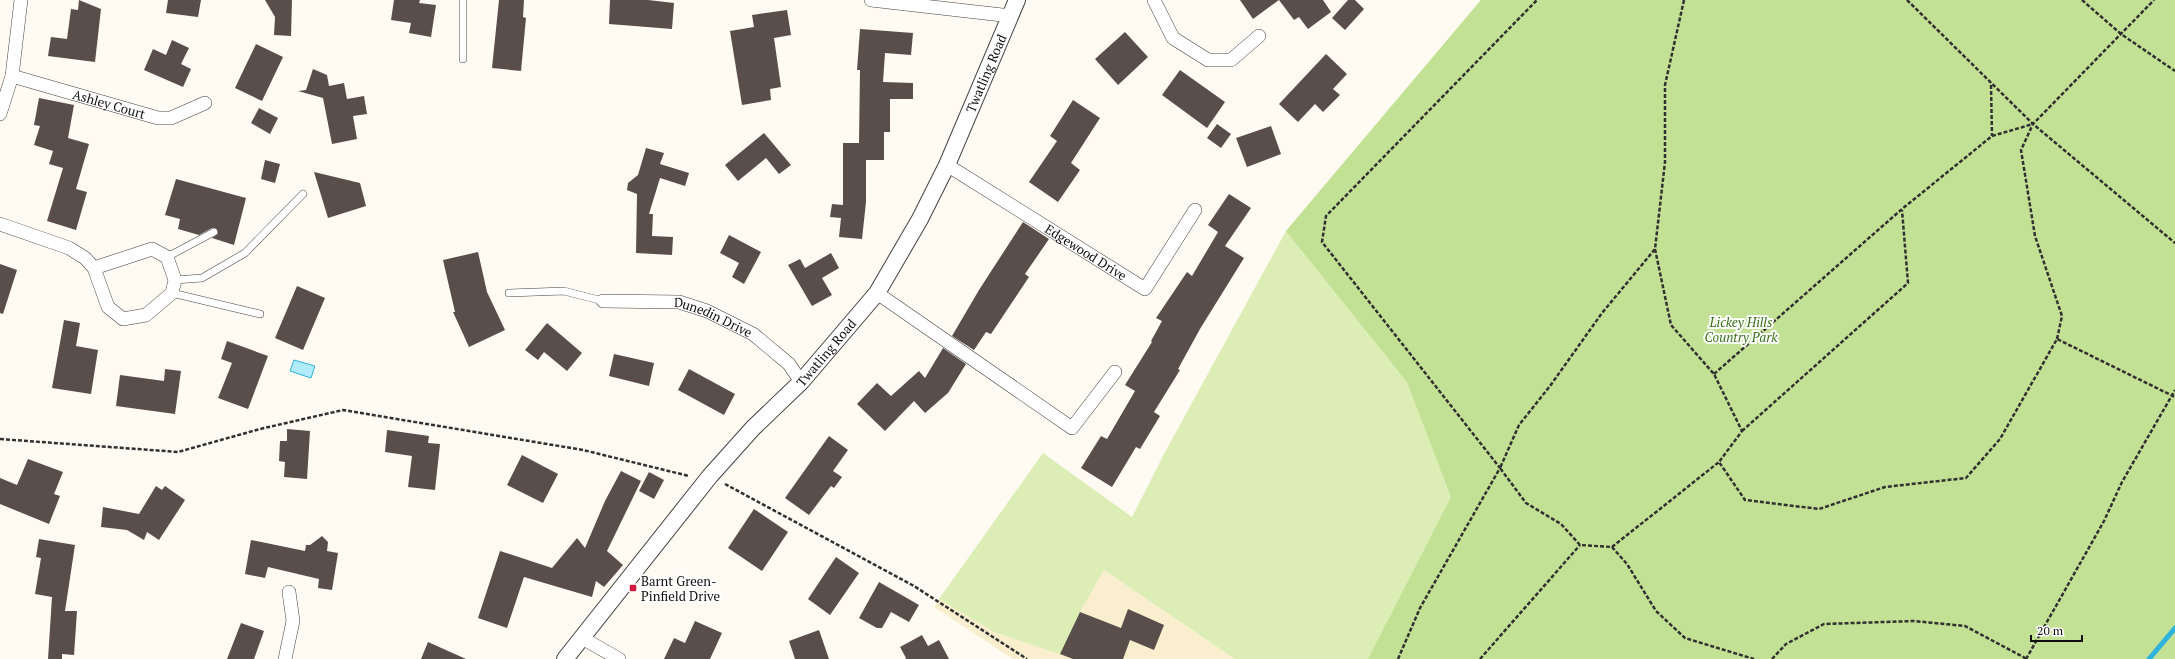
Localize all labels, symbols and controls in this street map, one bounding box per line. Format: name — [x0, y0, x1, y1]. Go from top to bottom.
street label: Twatling Road — [961, 31, 1011, 115]
street label: Ashley Court — [71, 85, 148, 123]
street label: Edgewood Drive — [1042, 220, 1130, 284]
street label: Dunedin Drive — [674, 293, 755, 341]
park label: Lickey Hills Country Park — [1705, 313, 1778, 346]
street label: Twatling Road — [792, 315, 860, 390]
place label: Barnt Green- Pinfield Drive — [641, 572, 720, 605]
marker: Barnt Green- Pinfield Drive — [628, 583, 638, 593]
scale bar — [2031, 617, 2082, 643]
text: 20 m — [2037, 623, 2064, 638]

